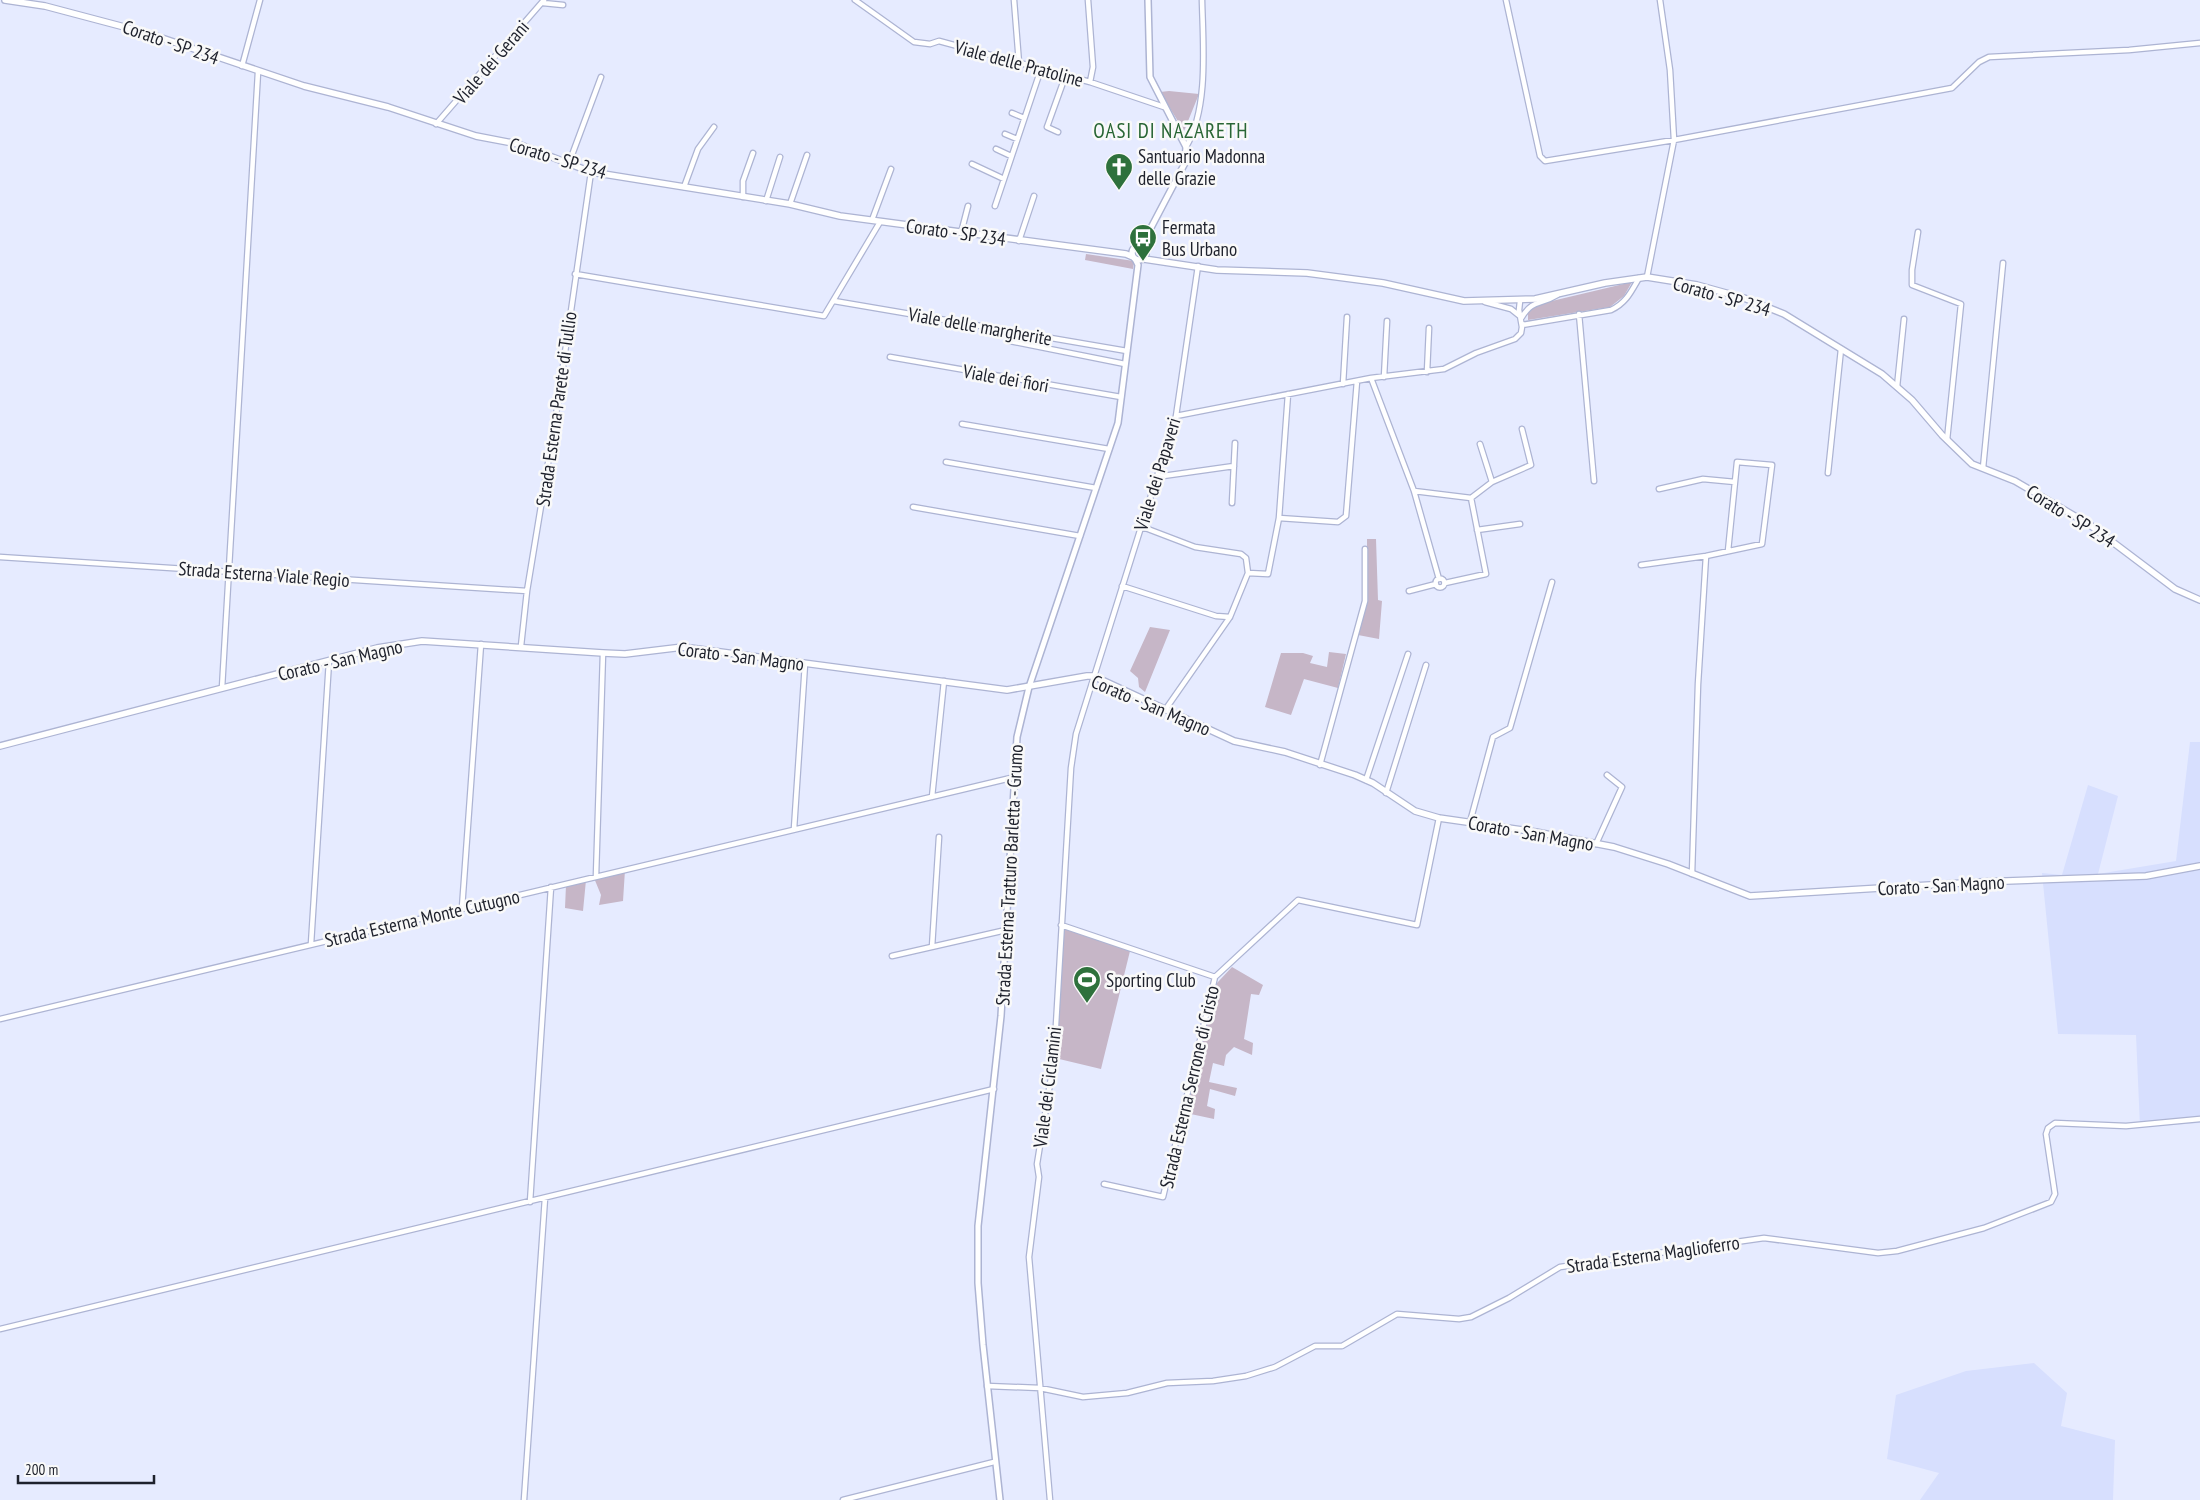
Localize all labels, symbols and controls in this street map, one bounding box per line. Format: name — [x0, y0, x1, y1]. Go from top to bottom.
street label: Corato - SP 234 — [120, 14, 223, 70]
street label: Viale dei Gerani — [447, 15, 534, 110]
street label: Viale delle Pratoline — [951, 34, 1086, 92]
district label: OASI DI NAZARETH — [1093, 117, 1249, 144]
street label: Corato - SP 234 — [506, 132, 610, 184]
place label: Santuario Madonna delle Grazie — [1138, 144, 1265, 190]
church icon: Santuario Madonna delle Grazie — [1104, 152, 1134, 191]
street label: Corato - SP 234 — [905, 213, 1008, 251]
place label: Fermata Bus Urbano — [1162, 215, 1237, 261]
bus stop icon: Fermata Bus Urbano — [1128, 223, 1158, 262]
street label: Corato - SP 234 — [1670, 271, 1774, 321]
street label: Viale delle margherite — [905, 301, 1054, 350]
street label: Strada Esterna Parete di Tullio — [530, 310, 582, 508]
street label: Viale dei fiori — [960, 358, 1051, 397]
street label: Viale dei Papaveri — [1128, 414, 1186, 534]
street label: Corato - SP 234 — [2022, 479, 2120, 553]
street label: Strada Esterna Viale Regio — [178, 556, 350, 592]
street label: Corato - San Magno — [275, 634, 405, 686]
street label: Corato - San Magno — [676, 636, 806, 676]
street label: Corato - San Magno — [1088, 669, 1214, 741]
street label: Strada Esterna Tratturo Barletta - Grumo — [990, 744, 1028, 1006]
street label: Corato - San Magno — [1466, 810, 1596, 856]
street label: Corato - San Magno — [1877, 870, 2005, 900]
street label: Strada Esterna Monte Cutugno — [322, 884, 522, 952]
sports icon: Sporting Club — [1072, 965, 1102, 1004]
place label: Sporting Club — [1106, 968, 1196, 992]
street label: Strada Esterna Serrone di Cristo — [1154, 983, 1224, 1191]
street label: Viale dei Ciclamini — [1028, 1025, 1066, 1150]
street label: Strada Esterna Maglioferro — [1565, 1230, 1741, 1278]
scale bar — [18, 1452, 154, 1484]
text: 200 m — [25, 1460, 58, 1479]

